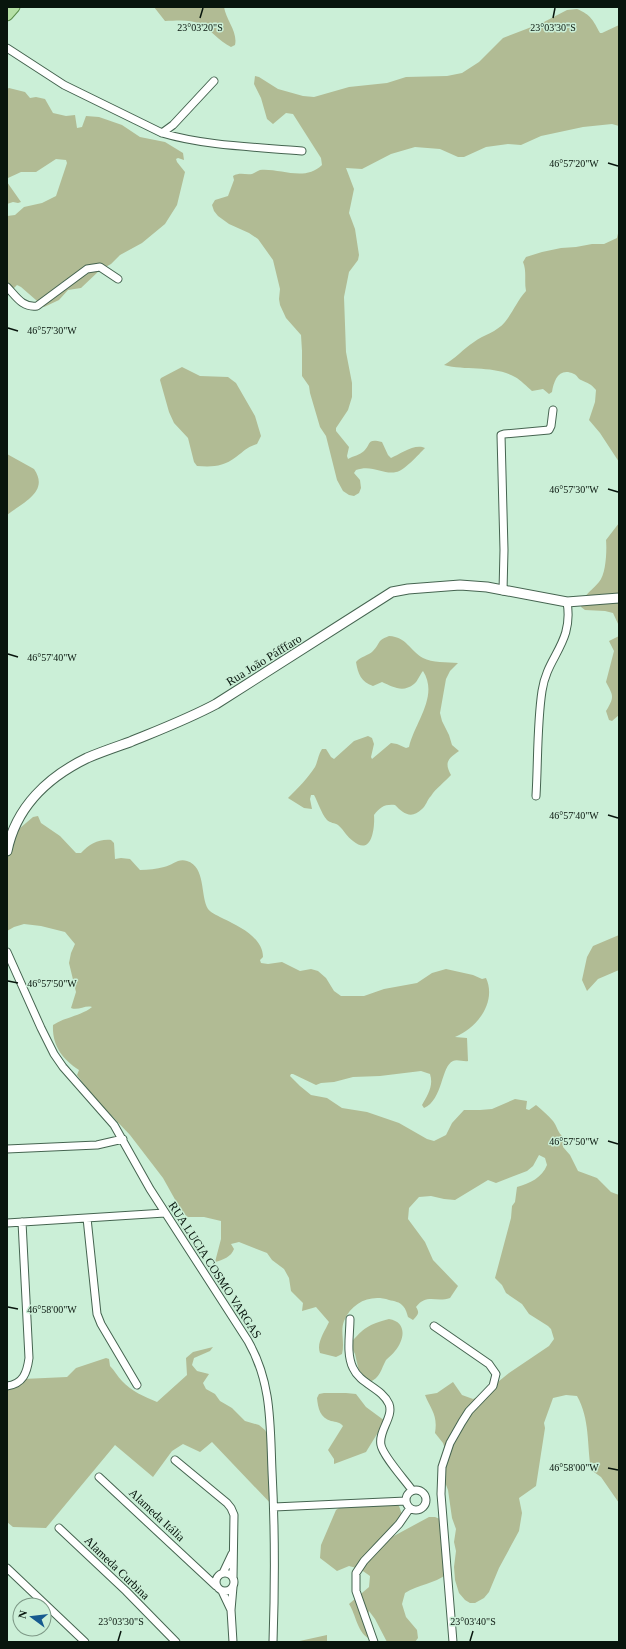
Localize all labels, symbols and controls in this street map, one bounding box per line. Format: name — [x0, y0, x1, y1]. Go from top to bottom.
text: 23°03'20"S — [177, 22, 223, 33]
text: 23°03'30"S — [530, 22, 576, 33]
text: 46°57'20"W — [549, 158, 599, 169]
text: 46°57'30"W — [27, 325, 77, 336]
text: 46°57'30"W — [549, 484, 599, 495]
street label: Rua João Páfffaro — [224, 631, 304, 689]
text: 46°57'40"W — [27, 652, 77, 663]
text: 46°57'40"W — [549, 810, 599, 821]
text: 46°57'50"W — [27, 978, 77, 989]
text: 46°57'50"W — [549, 1136, 599, 1147]
street label: RUA LUCIA COSMO VARGAS — [166, 1199, 264, 1341]
text: 46°58'00"W — [27, 1304, 77, 1315]
text: 46°58'00"W — [549, 1462, 599, 1473]
street label: Alameda Itália — [126, 1486, 188, 1545]
street label: Alameda Curbina — [82, 1533, 153, 1603]
north arrow — [12, 1597, 52, 1637]
text: N — [16, 1609, 29, 1620]
text: 23°03'30"S — [98, 1616, 144, 1627]
text: 23°03'40"S — [450, 1616, 496, 1627]

